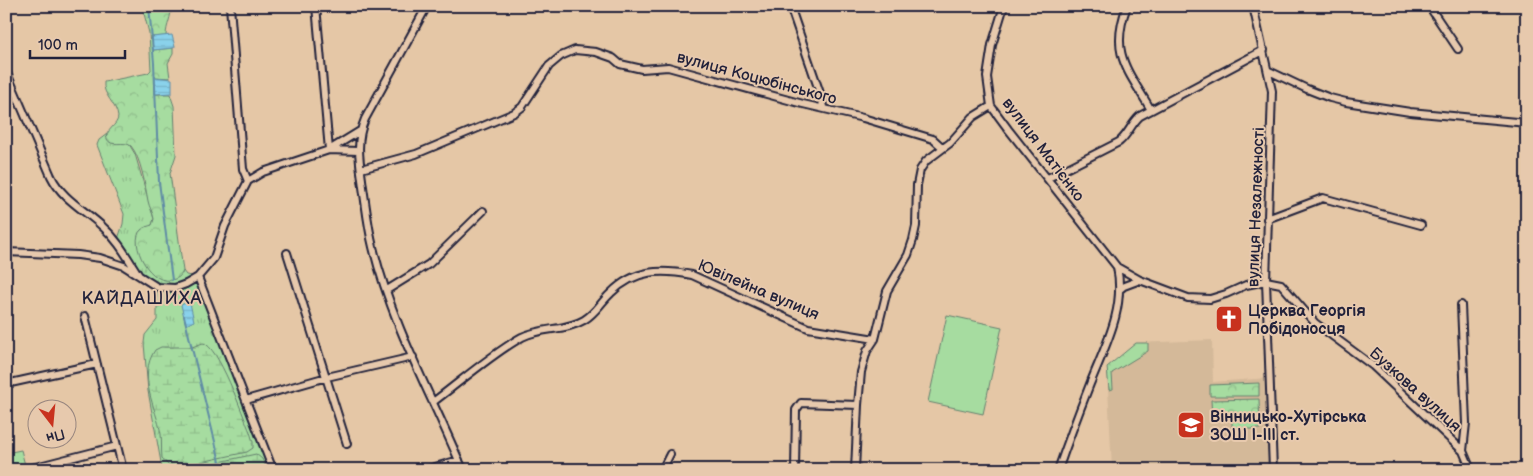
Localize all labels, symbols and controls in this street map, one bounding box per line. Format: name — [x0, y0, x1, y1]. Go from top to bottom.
scale bar — [30, 28, 125, 60]
text: 100 m — [38, 36, 78, 55]
street label: вулиця Коцюбінського — [675, 48, 839, 109]
street label: вулиця Матієнко — [998, 94, 1088, 205]
street label: вулиця Незалежності — [1244, 127, 1269, 287]
street label: Ювілейна вулиця — [695, 256, 822, 325]
district label: КАЙДАШИХА — [81, 288, 203, 309]
place label: Церква Георгія Побідоносця — [1248, 302, 1366, 339]
church icon: Церква Георгія Побідоносця — [1214, 304, 1244, 334]
street label: Бузкова вулиця — [1365, 344, 1465, 436]
north arrow — [28, 398, 78, 448]
place label: Вінницько-Хутірська ЗОШ І-ІІІ ст. — [1210, 408, 1367, 445]
school or university icon: Вінницько-Хутірська ЗОШ І-ІІІ ст. — [1176, 410, 1206, 440]
text: Пн — [44, 425, 67, 447]

